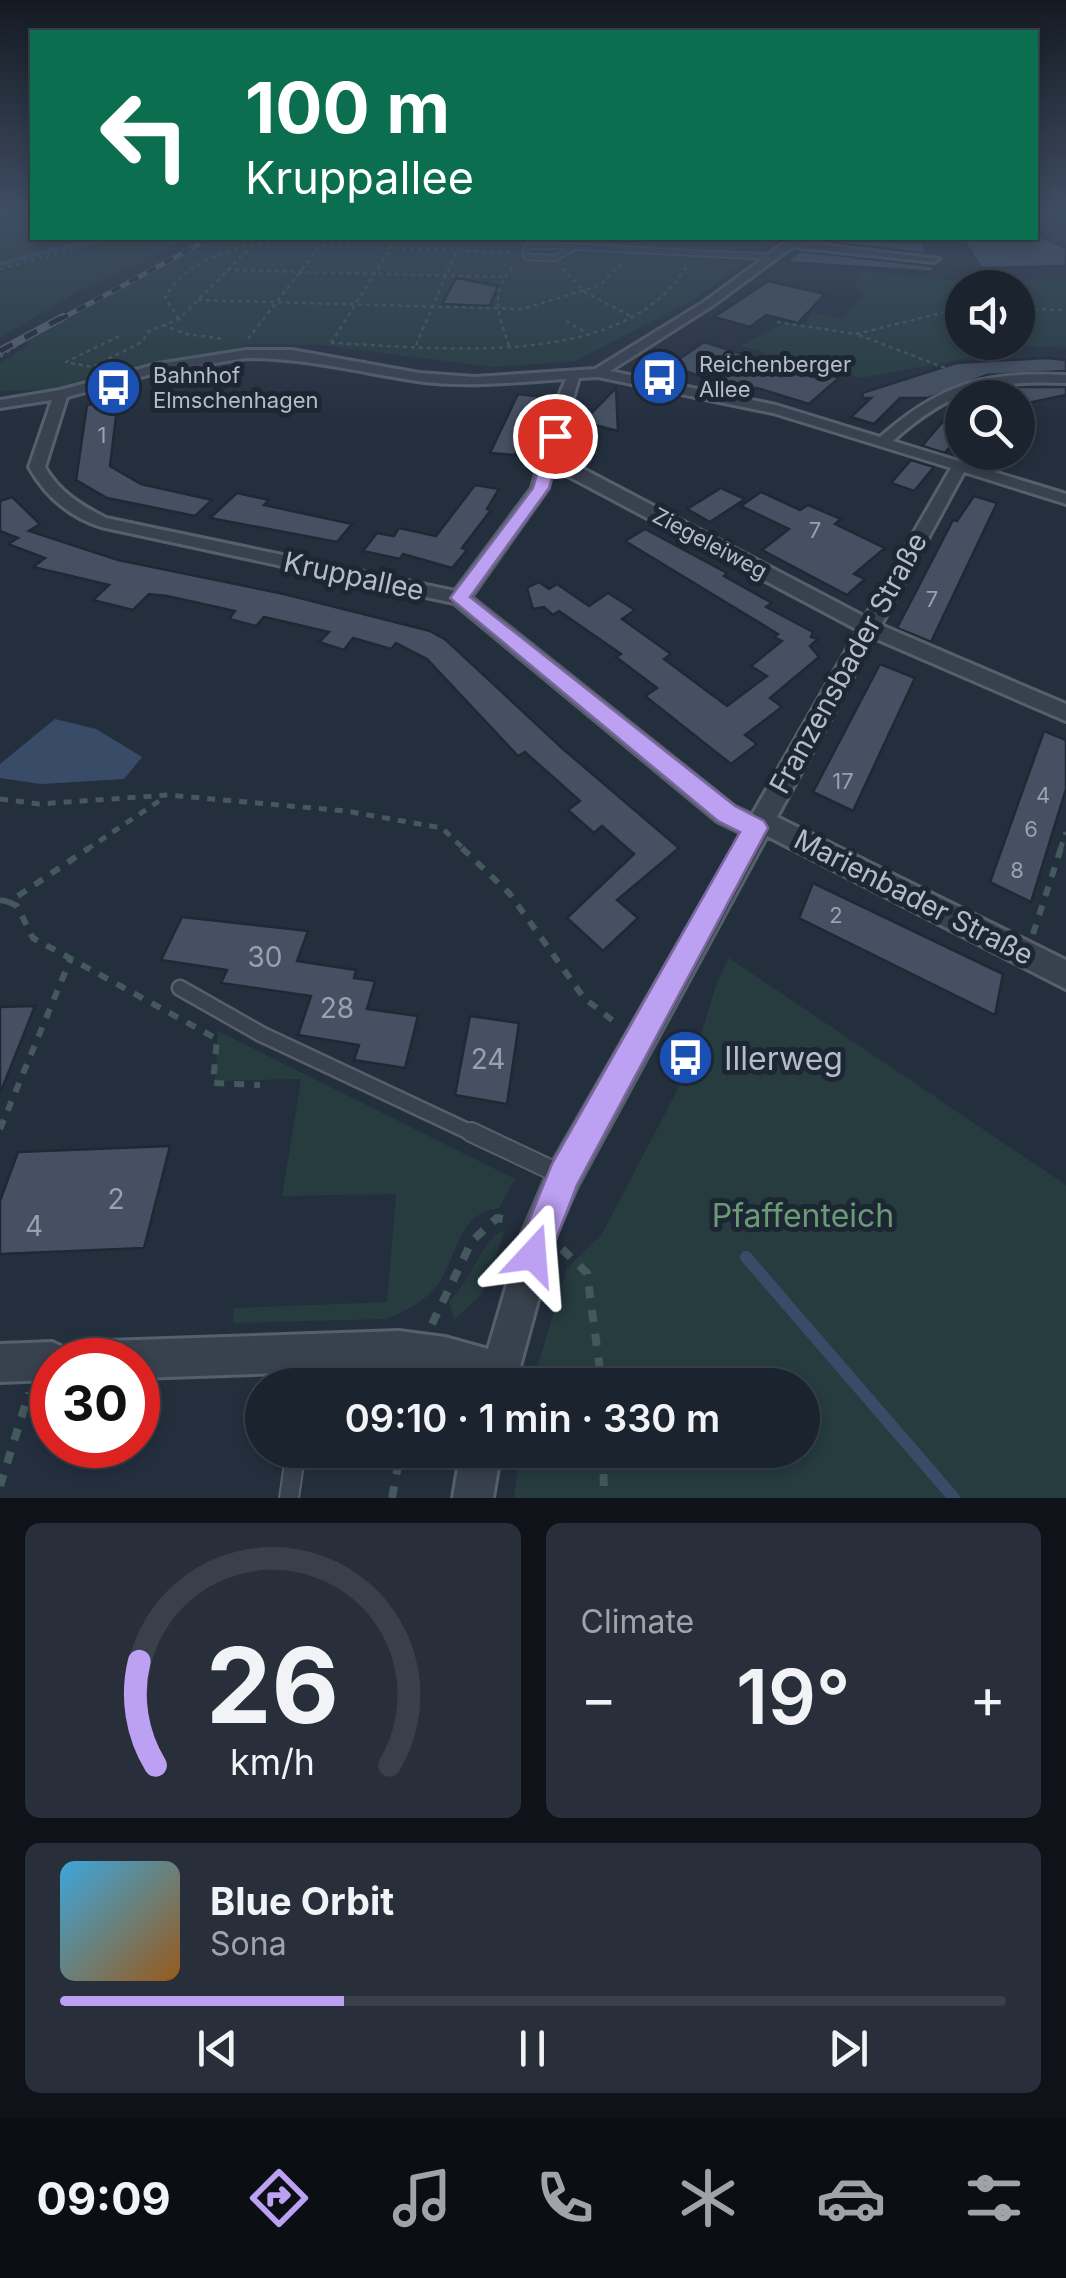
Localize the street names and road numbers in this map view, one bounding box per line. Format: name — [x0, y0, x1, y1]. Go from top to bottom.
street label: Ziegeleiweg — [648, 502, 772, 584]
street label: Franzensbader Straße — [762, 527, 934, 799]
street label: Kruppallee — [281, 545, 427, 607]
street label: Marienbader Straße — [789, 822, 1039, 972]

